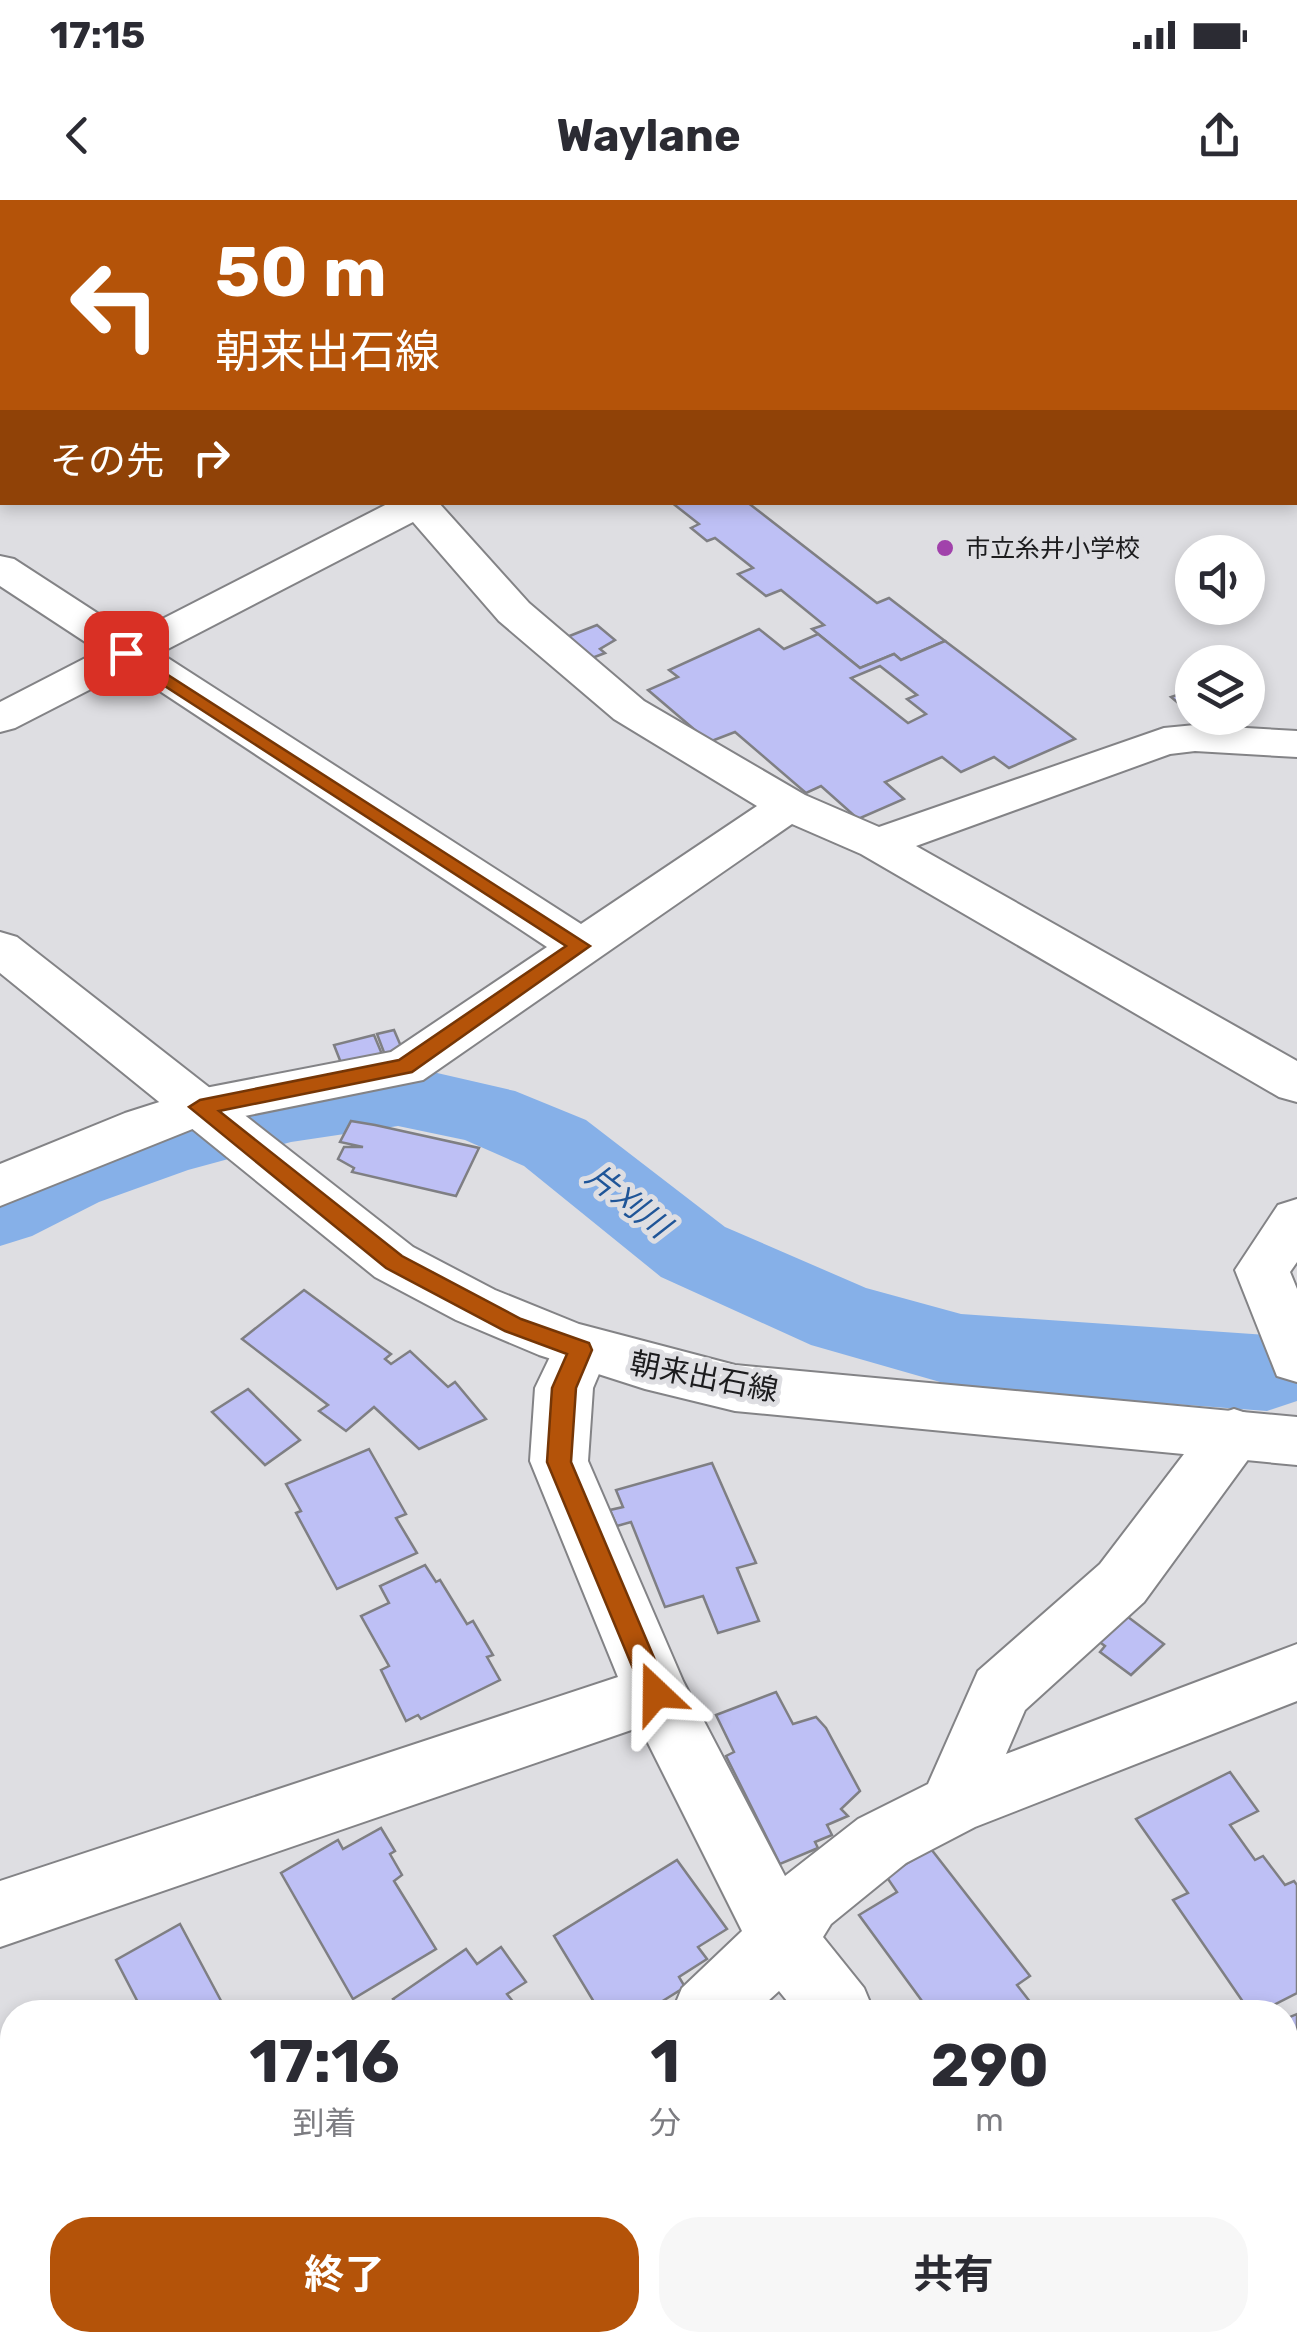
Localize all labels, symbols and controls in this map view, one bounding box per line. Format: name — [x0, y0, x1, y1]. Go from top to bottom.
text: 17:15 — [50, 12, 145, 58]
icon: back — [50, 108, 105, 163]
icon: share — [1192, 108, 1247, 163]
text: Waylane — [556, 109, 741, 162]
text: 50 m — [215, 231, 387, 314]
icon: left — [50, 240, 180, 370]
text: 朝来出石線 — [215, 325, 440, 378]
icon: right — [184, 430, 239, 485]
text: その先 — [50, 438, 164, 484]
place label: 市立糸井小学校 — [965, 534, 1140, 563]
map controls — [1175, 535, 1265, 735]
button: sound — [1175, 535, 1265, 625]
marker: 市立糸井小学校 — [934, 537, 956, 559]
pin — [84, 611, 169, 696]
icon: arrive — [99, 626, 154, 681]
button: layers — [1175, 645, 1265, 735]
water label: 片刈川 — [578, 1156, 680, 1247]
street label: 朝来出石線 — [627, 1345, 781, 1409]
position arrow — [604, 1641, 708, 1745]
text: 17:16 — [249, 2026, 400, 2097]
text: 1 — [650, 2026, 680, 2097]
text: 290 — [930, 2030, 1049, 2101]
text: m — [975, 2101, 1004, 2139]
text: 到着 — [293, 2104, 357, 2142]
text: 分 — [649, 2104, 681, 2142]
button: 終了 — [50, 2217, 639, 2332]
button: 共有 — [659, 2217, 1248, 2332]

